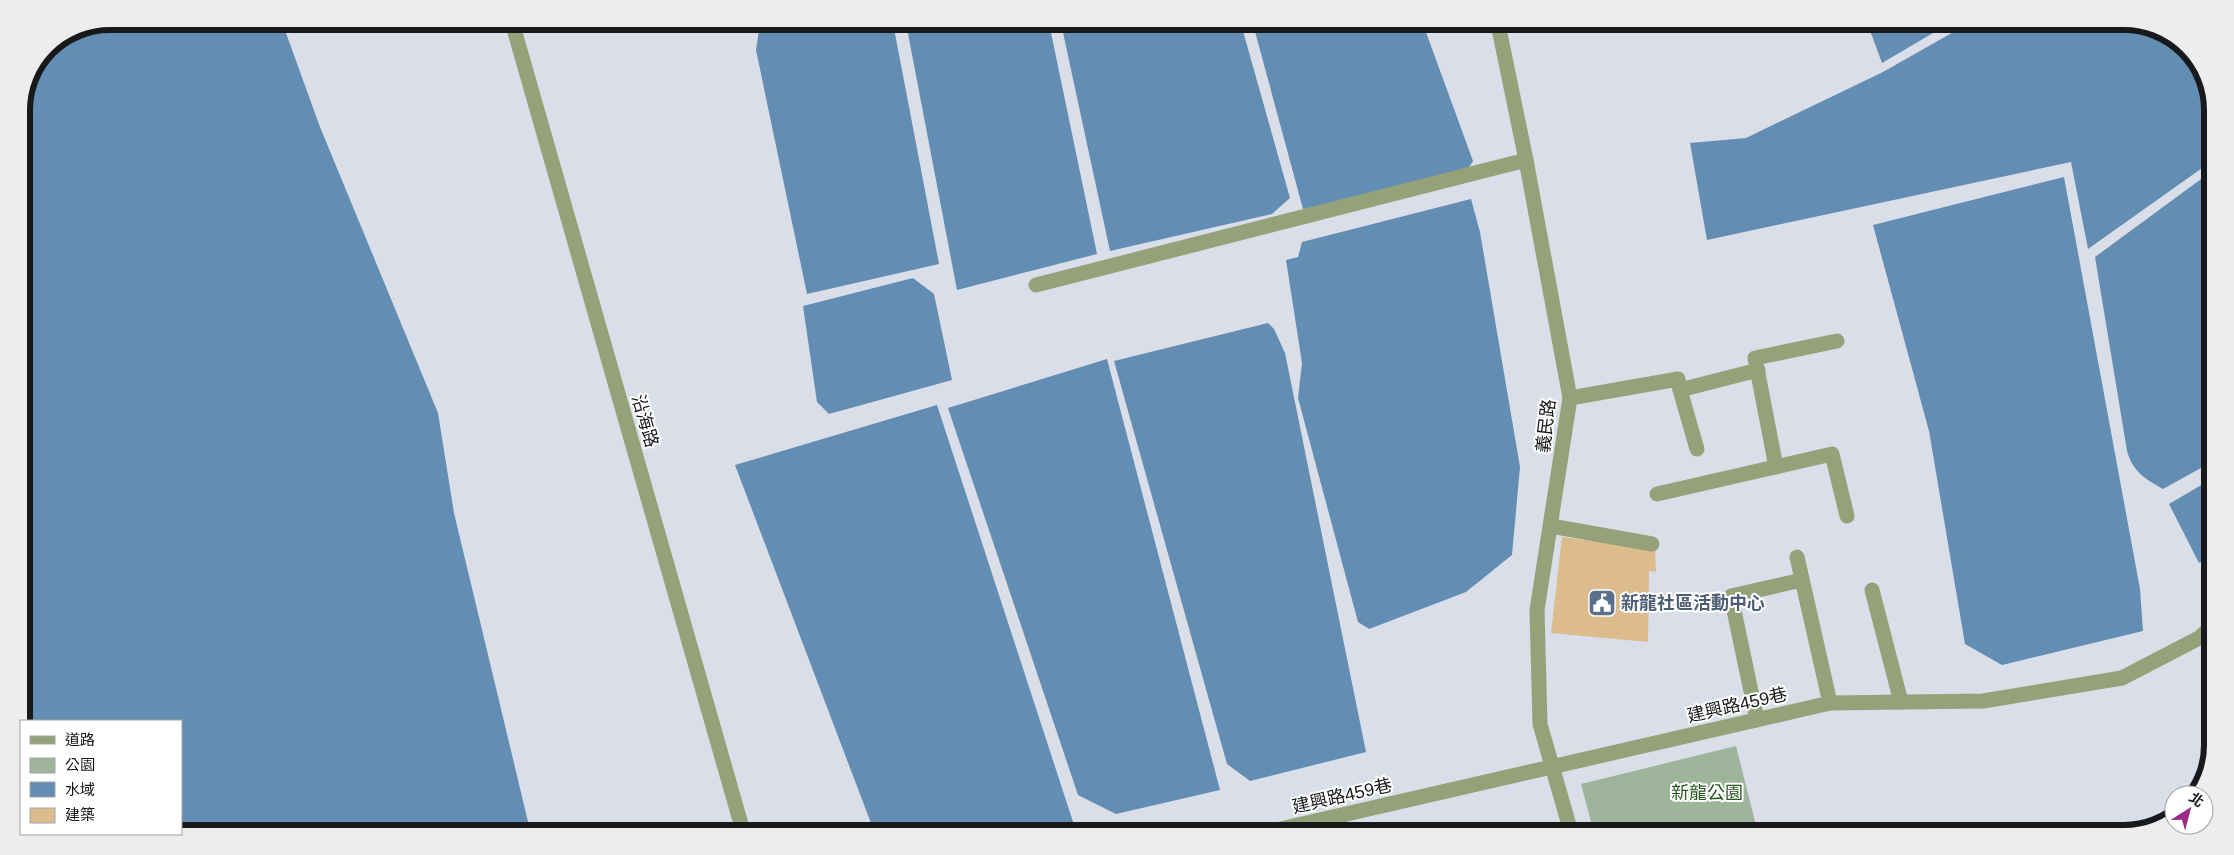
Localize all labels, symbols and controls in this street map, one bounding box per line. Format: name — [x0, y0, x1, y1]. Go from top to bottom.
street label: 沿海路 — [628, 392, 662, 450]
street label: 義民路 — [1533, 398, 1559, 454]
public building icon: 新龍社區活動中心 — [1587, 588, 1617, 618]
place label: 新龍社區活動中心 — [1621, 593, 1765, 613]
street label: 建興路459巷 — [1685, 684, 1789, 726]
legend — [20, 720, 182, 835]
text: 道路 — [65, 731, 95, 748]
text: 公園 — [65, 756, 95, 773]
street label: 建興路459巷 — [1290, 775, 1394, 817]
text: 水域 — [65, 781, 95, 798]
park label: 新龍公園 — [1671, 783, 1743, 803]
north arrow — [2164, 785, 2214, 835]
text: 北 — [2186, 789, 2207, 810]
text: 建築 — [65, 806, 95, 823]

